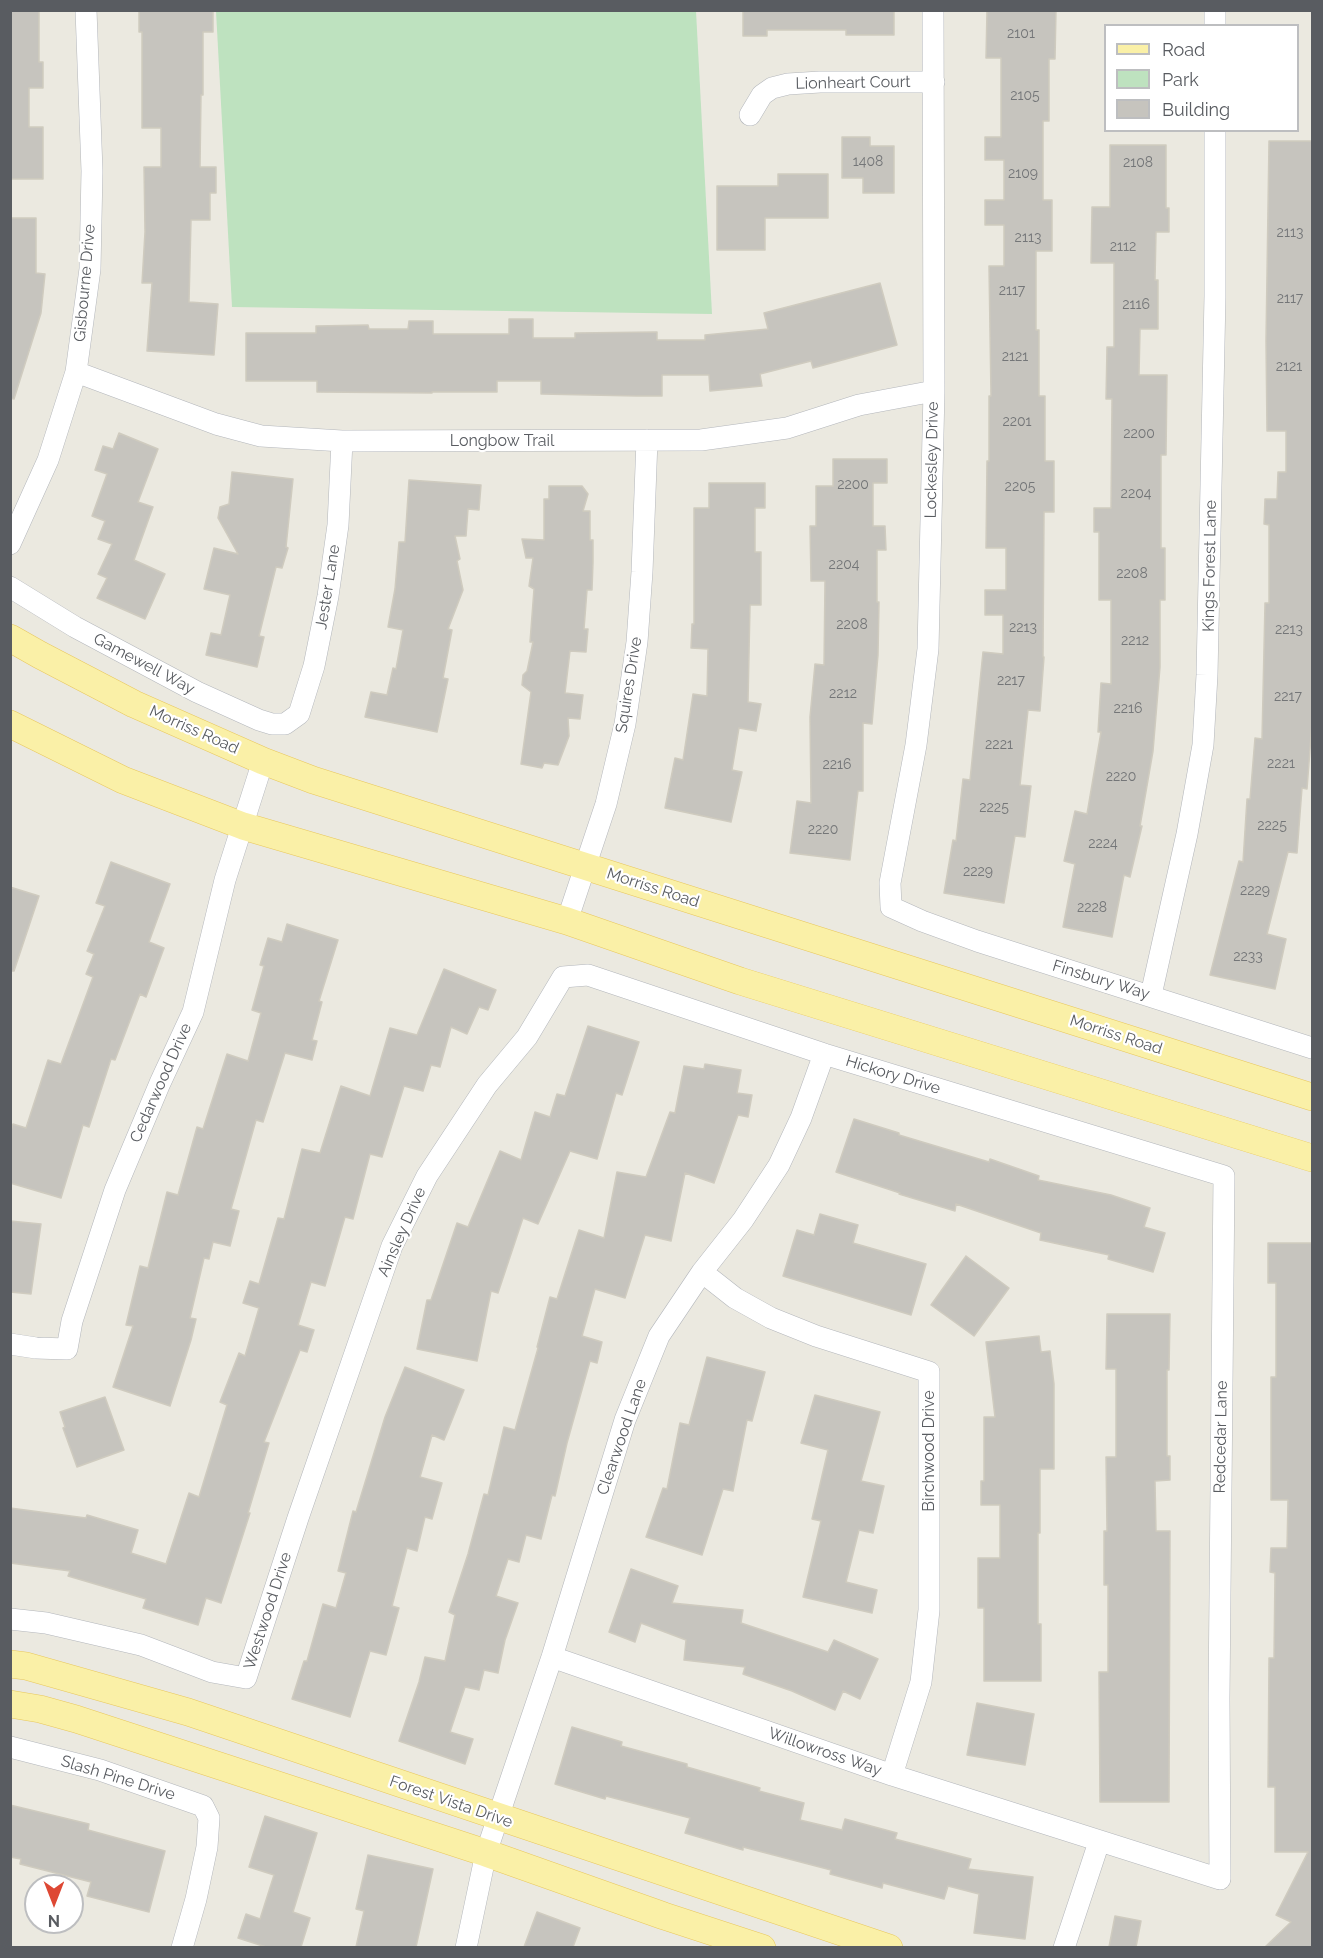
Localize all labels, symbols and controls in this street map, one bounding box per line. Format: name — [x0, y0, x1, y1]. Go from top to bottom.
legend — [1104, 24, 1299, 132]
house number: 2101 — [1007, 26, 1035, 42]
text: Road — [1162, 39, 1205, 60]
text: Park — [1162, 69, 1199, 90]
street label: Lionheart Court — [795, 72, 911, 94]
house number: 2105 — [1010, 88, 1040, 104]
text: Building — [1162, 99, 1230, 120]
house number: 1408 — [853, 154, 883, 170]
house number: 2108 — [1123, 155, 1153, 171]
house number: 2109 — [1008, 166, 1038, 182]
street label: Gisbourne Drive — [70, 223, 100, 343]
house number: 2113 — [1277, 225, 1303, 241]
house number: 2113 — [1015, 230, 1041, 246]
house number: 2112 — [1110, 239, 1136, 255]
house number: 2117 — [999, 283, 1025, 299]
house number: 2117 — [1277, 291, 1303, 307]
house number: 2116 — [1122, 297, 1150, 313]
house number: 2121 — [1002, 349, 1028, 365]
house number: 2121 — [1276, 359, 1302, 375]
street label: Lockesley Drive — [921, 401, 943, 519]
house number: 2201 — [1002, 414, 1032, 430]
house number: 2200 — [1123, 426, 1155, 442]
street label: Longbow Trail — [450, 431, 554, 451]
house number: 2200 — [837, 477, 869, 493]
house number: 2205 — [1005, 479, 1035, 495]
house number: 2204 — [1121, 486, 1151, 502]
street label: Kings Forest Lane — [1199, 500, 1221, 632]
street label: Jester Lane — [312, 543, 344, 631]
house number: 2204 — [829, 557, 859, 573]
house number: 2208 — [1116, 566, 1148, 582]
house number: 2208 — [836, 617, 868, 633]
house number: 2213 — [1009, 620, 1037, 636]
house number: 2213 — [1275, 622, 1303, 638]
street label: Gamewell Way — [90, 629, 198, 699]
house number: 2212 — [1121, 633, 1149, 649]
street label: Squires Drive — [612, 635, 646, 735]
house number: 2217 — [997, 673, 1025, 689]
house number: 2212 — [829, 686, 857, 702]
house number: 2217 — [1274, 689, 1302, 705]
house number: 2216 — [1113, 701, 1143, 717]
street label: Morriss Road — [146, 702, 242, 758]
house number: 2221 — [985, 737, 1013, 753]
house number: 2221 — [1267, 756, 1295, 772]
house number: 2216 — [822, 757, 852, 773]
house number: 2220 — [1106, 769, 1136, 785]
house number: 2225 — [979, 800, 1009, 816]
house number: 2225 — [1257, 818, 1287, 834]
house number: 2220 — [808, 822, 838, 838]
house number: 2224 — [1088, 836, 1118, 852]
street label: Morriss Road — [604, 864, 702, 912]
house number: 2229 — [963, 864, 993, 880]
house number: 2229 — [1240, 883, 1270, 899]
house number: 2228 — [1077, 900, 1107, 916]
house number: 2233 — [1233, 949, 1263, 965]
street label: Finsbury Way — [1050, 956, 1152, 1004]
street label: Morriss Road — [1067, 1011, 1165, 1059]
street label: Cedarwood Drive — [126, 1020, 196, 1146]
street label: Hickory Drive — [843, 1051, 943, 1099]
street label: Ainsley Drive — [374, 1184, 430, 1280]
street label: Clearwood Lane — [593, 1376, 651, 1498]
street label: Redcedar Lane — [1210, 1380, 1232, 1494]
street label: Birchwood Drive — [919, 1390, 939, 1512]
street label: Westwood Drive — [240, 1550, 296, 1672]
street label: Willowross Way — [766, 1724, 884, 1780]
street label: Slash Pine Drive — [59, 1752, 177, 1804]
street label: Forest Vista Drive — [387, 1772, 515, 1832]
north arrow — [24, 1874, 84, 1934]
text: N — [48, 1911, 60, 1930]

